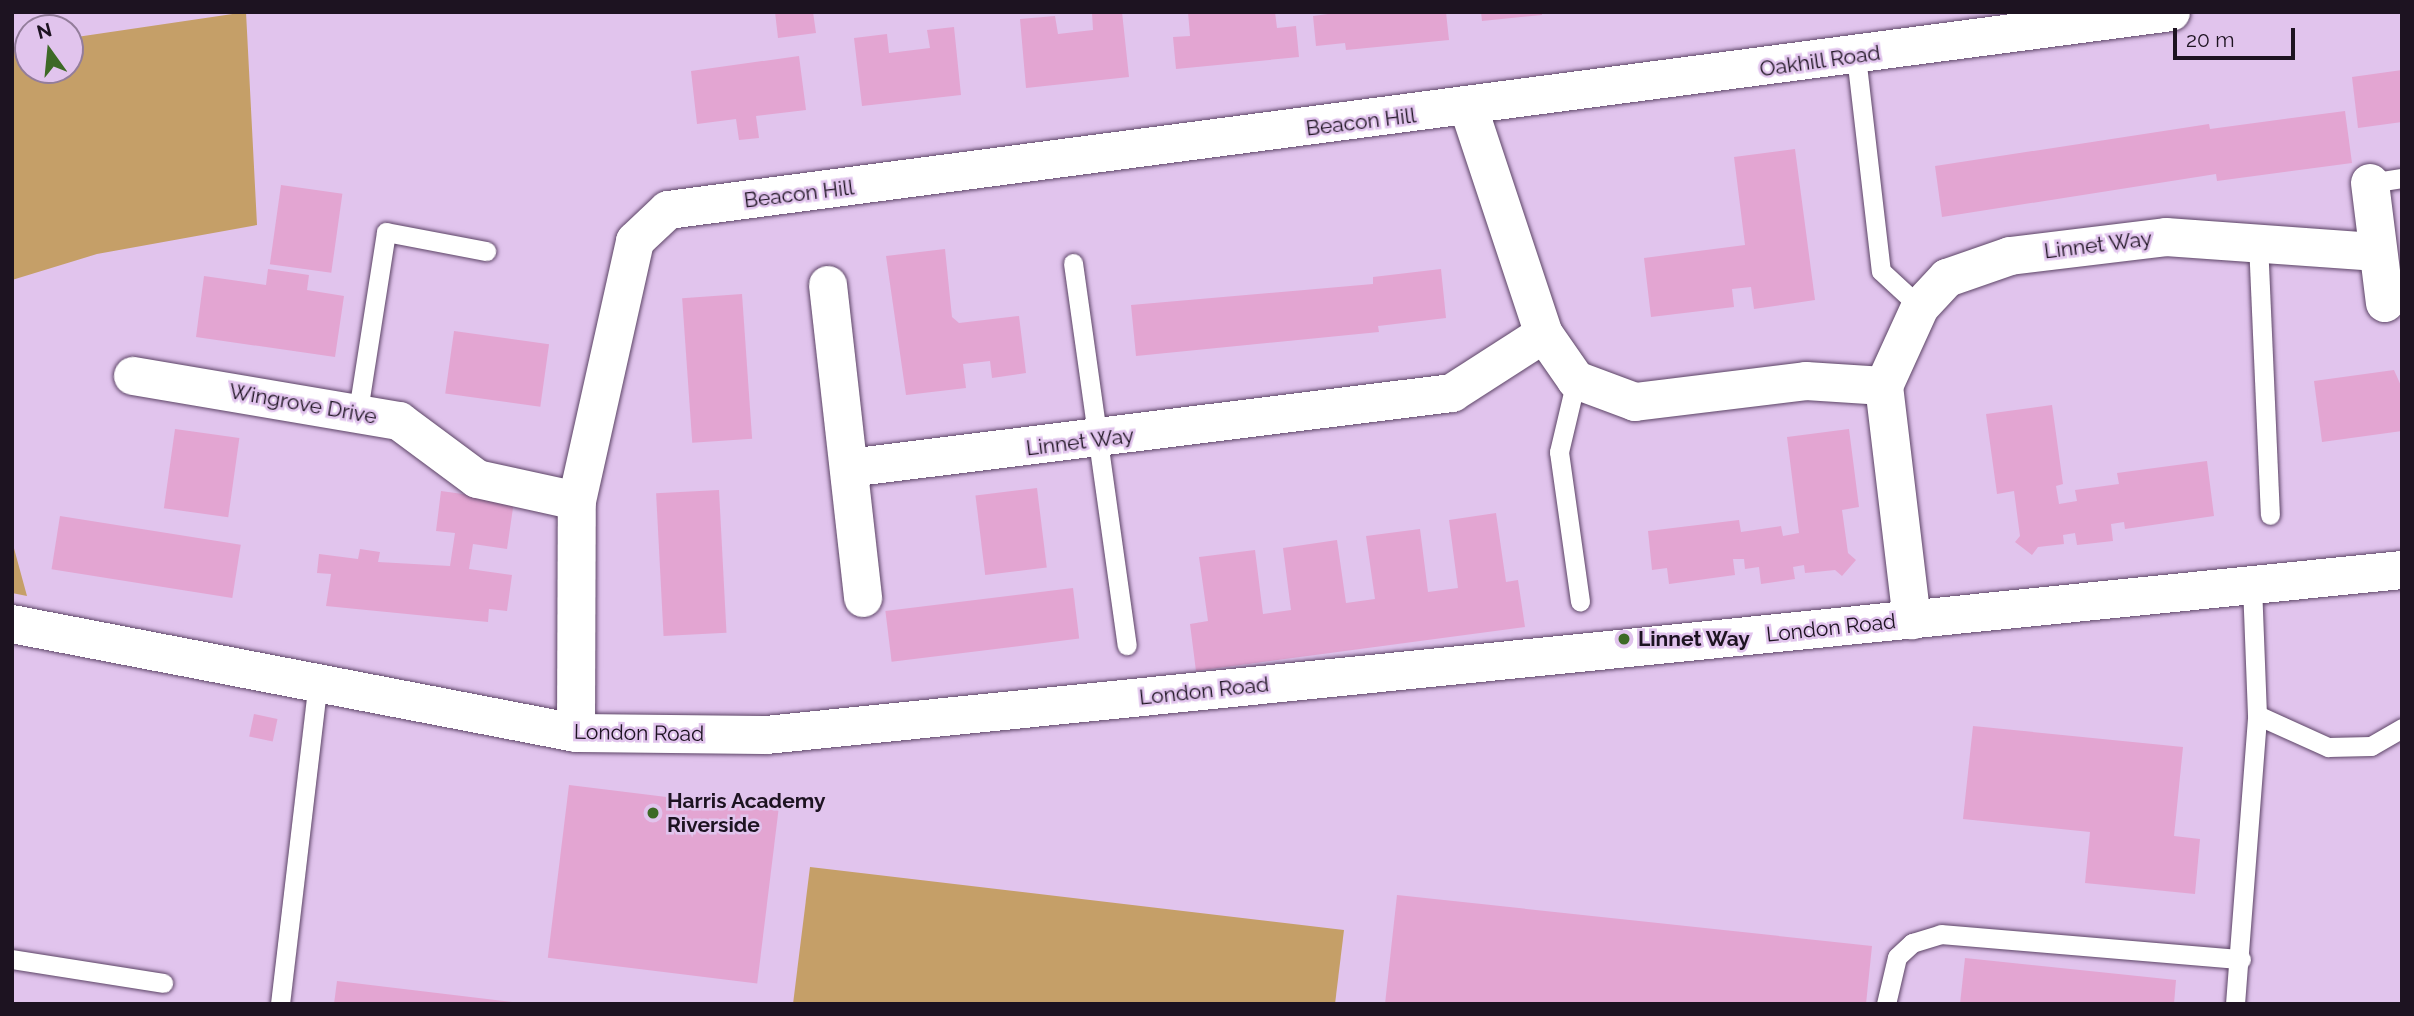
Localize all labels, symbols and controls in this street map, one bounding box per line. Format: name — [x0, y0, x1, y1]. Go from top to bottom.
north arrow — [14, 14, 84, 84]
scale bar — [2176, 14, 2298, 58]
text: N — [34, 18, 54, 43]
text: 20 m — [2186, 27, 2234, 52]
street label: Oakhill Road — [1758, 40, 1882, 82]
street label: Beacon Hill — [1304, 103, 1418, 141]
street label: Beacon Hill — [742, 175, 856, 213]
street label: Linnet Way — [2042, 226, 2154, 264]
street label: Wingrove Drive — [227, 379, 379, 429]
street label: Linnet Way — [1024, 423, 1136, 461]
street label: London Road — [1765, 609, 1897, 647]
place label: Linnet Way — [1638, 626, 1751, 652]
marker: Linnet Way — [1616, 631, 1632, 647]
street label: London Road — [1138, 672, 1270, 710]
street label: London Road — [574, 719, 704, 747]
place label: Harris Academy Riverside — [667, 788, 826, 838]
marker: Harris Academy Riverside — [645, 805, 661, 821]

